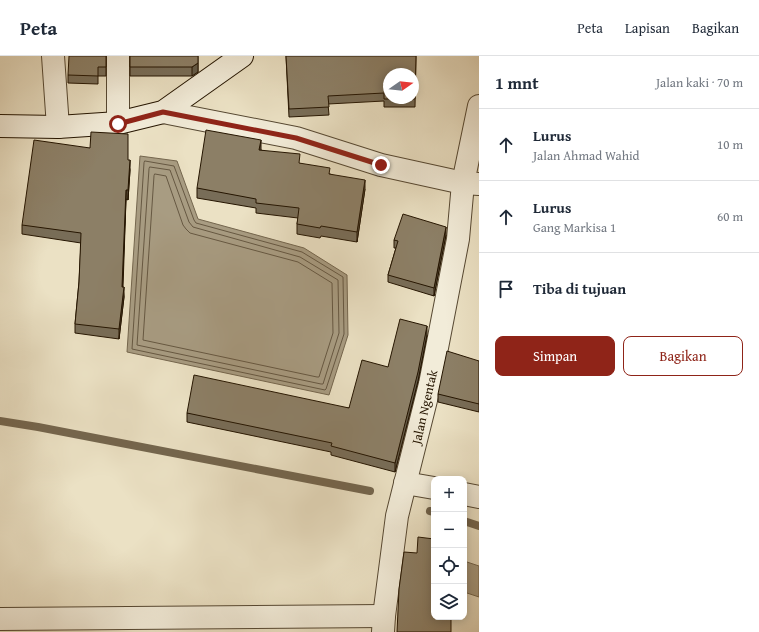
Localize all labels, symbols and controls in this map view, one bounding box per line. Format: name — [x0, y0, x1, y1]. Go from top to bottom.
text: Peta — [20, 14, 57, 42]
text: Peta — [577, 18, 603, 38]
text: Lapisan — [625, 18, 670, 38]
text: Bagikan — [692, 18, 739, 38]
north arrow — [383, 68, 419, 104]
text: 1 mnt — [495, 70, 539, 95]
text: Jalan kaki · 70 m — [656, 73, 743, 92]
route start — [109, 115, 127, 133]
text: Lurus — [533, 125, 571, 146]
icon: ahead — [495, 134, 517, 156]
text: 10 m — [717, 135, 743, 154]
text: Jalan Ahmad Wahid — [533, 146, 640, 165]
route end — [372, 156, 390, 174]
text: Lurus — [533, 197, 571, 218]
icon: ahead — [495, 206, 517, 228]
text: 60 m — [717, 207, 743, 226]
text: Gang Markisa 1 — [533, 218, 616, 237]
icon: arrive — [495, 278, 517, 300]
text: Tiba di tujuan — [533, 278, 626, 299]
button: Simpan — [495, 336, 615, 376]
button: Bagikan — [623, 336, 743, 376]
street label: Jalan Ngentak — [406, 368, 442, 448]
map controls — [431, 476, 467, 620]
button: + — [431, 476, 467, 512]
button: − — [431, 512, 467, 548]
button: locate — [431, 548, 467, 584]
button: layers — [431, 584, 467, 620]

